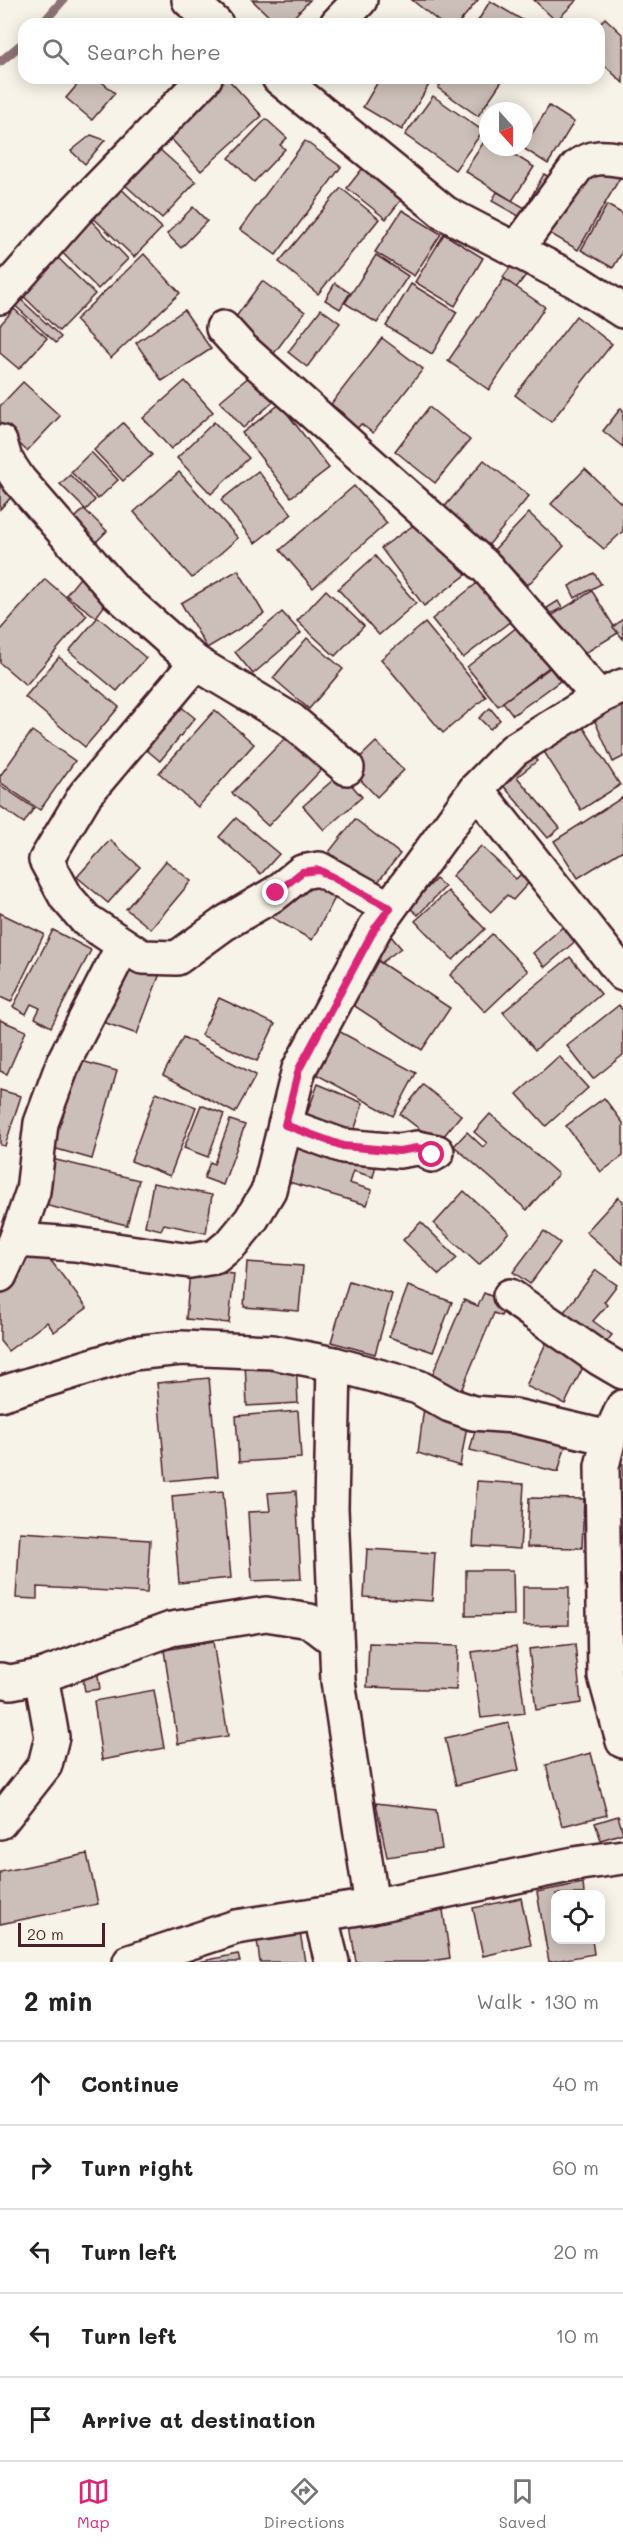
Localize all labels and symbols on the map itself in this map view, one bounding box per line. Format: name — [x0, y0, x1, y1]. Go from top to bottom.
north arrow — [479, 102, 533, 156]
route end — [262, 879, 288, 905]
route start — [418, 1141, 444, 1167]
scale bar — [18, 1920, 105, 1948]

